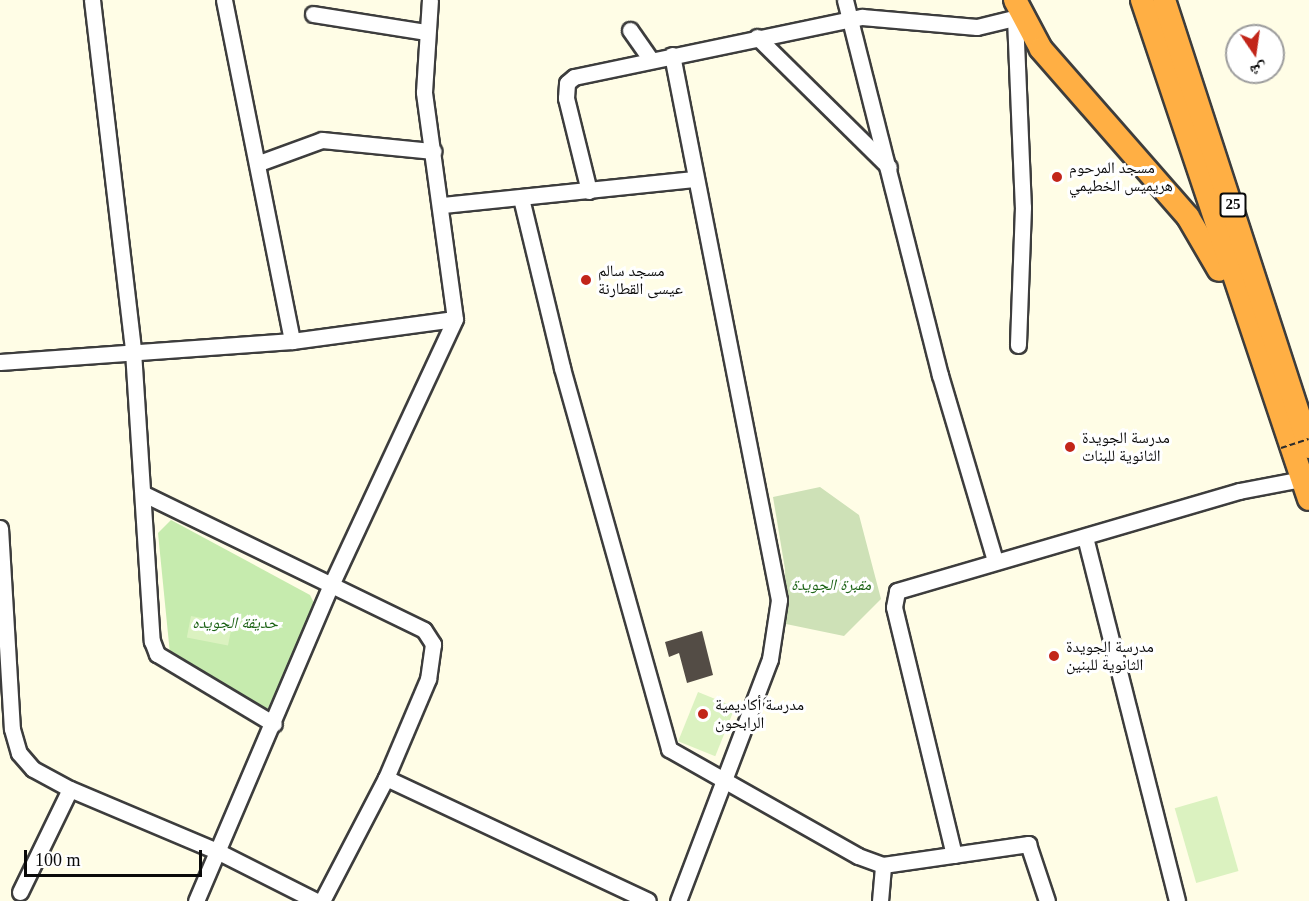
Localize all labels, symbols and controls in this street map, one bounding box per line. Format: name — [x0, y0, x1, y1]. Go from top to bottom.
north arrow — [1225, 24, 1285, 84]
text: ش — [1249, 60, 1269, 80]
place label: مسجد المرحوم هريميس الخطيمي — [1069, 158, 1173, 196]
marker: مسجد المرحوم هريميس الخطيمي — [1050, 170, 1064, 184]
road number: 25 — [1220, 193, 1246, 217]
place label: مسجد سالم عيسى القطارنة — [598, 261, 683, 299]
marker: مسجد سالم عيسى القطارنة — [579, 273, 593, 287]
place label: مدرسة الجويدة الثانوية للبنات — [1082, 428, 1170, 466]
marker: مدرسة الجويدة الثانوية للبنات — [1063, 440, 1077, 454]
park label: مقبرة الجويدة — [791, 575, 871, 595]
park label: حديقة الجويده — [192, 613, 278, 633]
place label: مدرسة الجويدة الثانوية للبنين — [1066, 637, 1154, 675]
marker: مدرسة الجويدة الثانوية للبنين — [1047, 649, 1061, 663]
place label: مدرسة أكاديمية الرابحون — [715, 695, 804, 733]
marker: مدرسة أكاديمية الرابحون — [696, 707, 710, 721]
scale bar — [27, 838, 206, 876]
text: 100 m — [35, 850, 81, 870]

